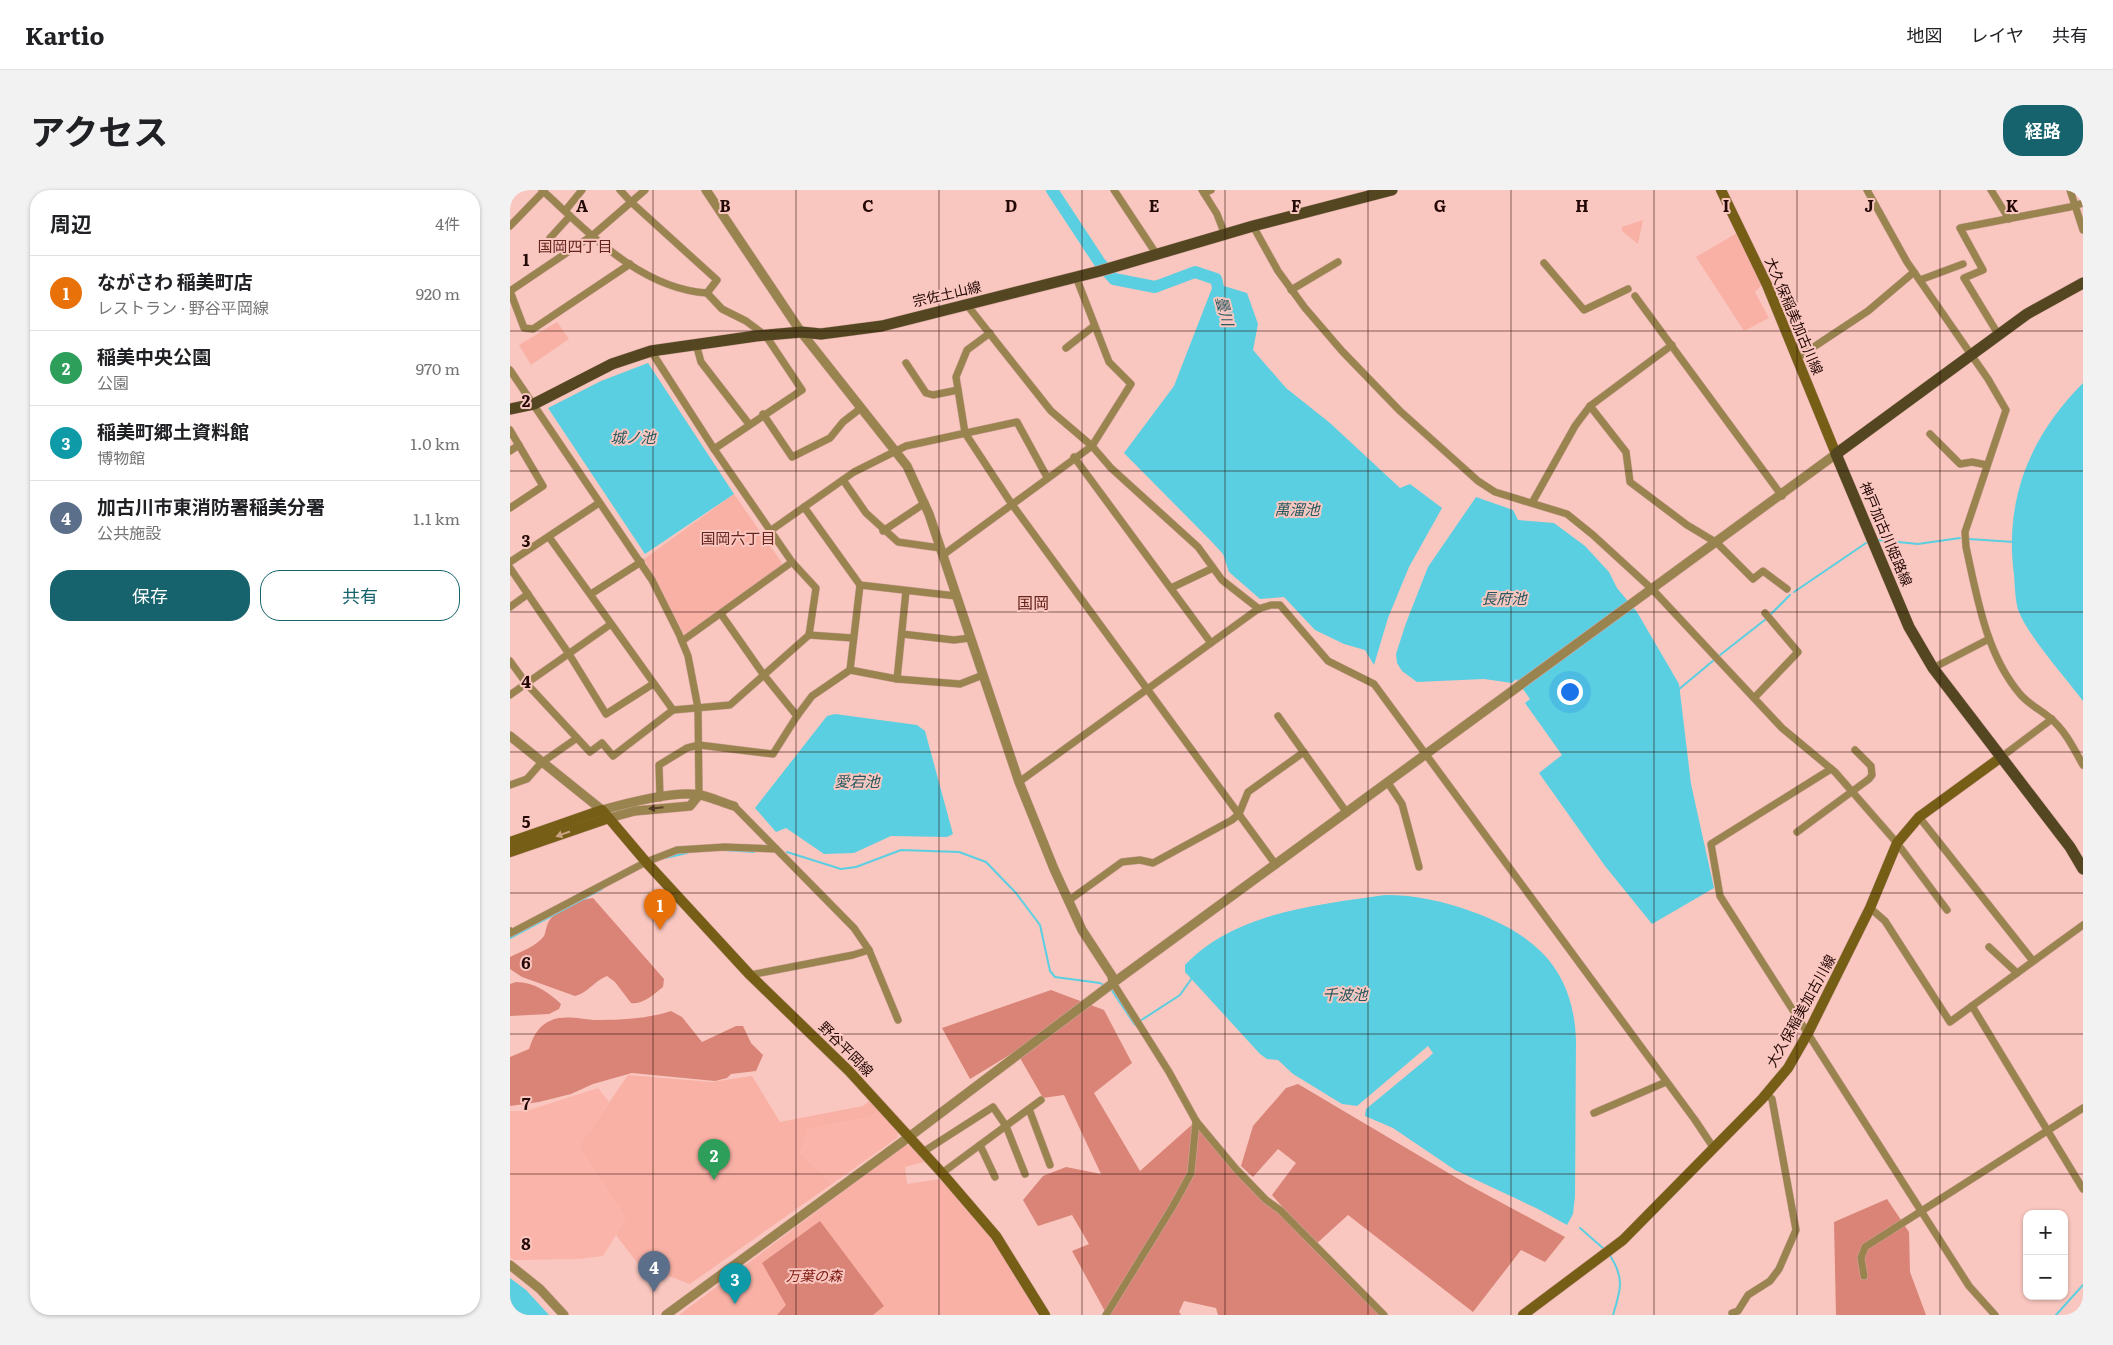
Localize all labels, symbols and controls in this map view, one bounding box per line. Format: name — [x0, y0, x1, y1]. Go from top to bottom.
text: Kartio — [25, 17, 104, 52]
text: 地図 — [1907, 21, 1943, 48]
text: レイヤ — [1971, 21, 2024, 48]
text: 共有 — [2052, 21, 2088, 48]
text: アクセス — [30, 104, 168, 156]
button: 経路 — [2003, 105, 2083, 156]
text: A — [576, 193, 588, 217]
text: B — [719, 193, 731, 217]
text: C — [862, 193, 874, 217]
text: D — [1005, 193, 1017, 217]
text: E — [1149, 193, 1160, 217]
text: F — [1291, 193, 1301, 217]
text: G — [1434, 193, 1446, 217]
text: H — [1575, 193, 1589, 217]
text: I — [1723, 193, 1729, 217]
text: J — [1864, 193, 1874, 217]
text: K — [2006, 193, 2019, 217]
text: 周辺 — [50, 207, 92, 238]
text: 4件 — [435, 211, 460, 235]
district label: 国岡四丁目 — [537, 234, 613, 257]
text: 1 — [523, 247, 530, 271]
street label: 大久保稲美加古川線 — [1761, 254, 1829, 378]
text: ながさわ 稲美町店 — [97, 267, 253, 295]
street label: 宗佐土山線 — [910, 275, 983, 311]
text: 1 — [63, 281, 69, 305]
text: 920 m — [416, 281, 460, 305]
water label: 曇川 — [1211, 293, 1241, 330]
text: レストラン · 野谷平岡線 — [97, 295, 269, 319]
text: 稲美中央公園 — [97, 342, 211, 370]
text: 2 — [62, 356, 70, 380]
text: 970 m — [416, 356, 460, 380]
text: 公園 — [97, 370, 129, 394]
text: 2 — [522, 388, 531, 412]
text: 稲美町郷土資料館 — [97, 417, 249, 445]
water label: 城ノ池 — [610, 425, 657, 448]
text: 3 — [62, 431, 70, 455]
text: 1.0 km — [411, 431, 460, 455]
text: 博物館 — [97, 445, 145, 469]
street label: 神戸加古川姫路線 — [1856, 478, 1918, 589]
text: 加古川市東消防署稲美分署 — [97, 492, 325, 520]
water label: 萬溜池 — [1274, 497, 1321, 520]
text: 4 — [61, 506, 71, 530]
text: 1.1 km — [413, 506, 460, 530]
text: 公共施設 — [97, 520, 161, 544]
district label: 国岡六丁目 — [700, 526, 776, 549]
text: 3 — [522, 528, 531, 552]
button: 保存 — [50, 570, 250, 621]
button: 共有 — [260, 570, 460, 621]
water label: 長府池 — [1481, 586, 1528, 609]
district label: 国岡 — [1017, 590, 1049, 614]
text: 4 — [521, 669, 531, 693]
your location — [1557, 679, 1583, 705]
water label: 愛宕池 — [834, 769, 881, 792]
one-way arrow — [648, 804, 664, 812]
text: 5 — [522, 809, 531, 833]
one-way arrow — [555, 830, 570, 838]
pin: 1 — [644, 889, 676, 930]
text: 6 — [521, 950, 531, 974]
street label: 大久保稲美加古川線 — [1761, 951, 1839, 1070]
water label: 千波池 — [1322, 982, 1369, 1005]
street label: 野谷平岡線 — [815, 1016, 879, 1080]
text: 7 — [522, 1091, 531, 1115]
pin: 2 — [698, 1139, 730, 1180]
map controls — [2023, 1210, 2068, 1300]
button: + — [2023, 1210, 2068, 1255]
text: 8 — [521, 1231, 531, 1255]
pin: 4 — [638, 1251, 670, 1292]
button: − — [2023, 1255, 2068, 1300]
pin: 3 — [719, 1263, 751, 1304]
park label: 万葉の森 — [786, 1265, 844, 1285]

